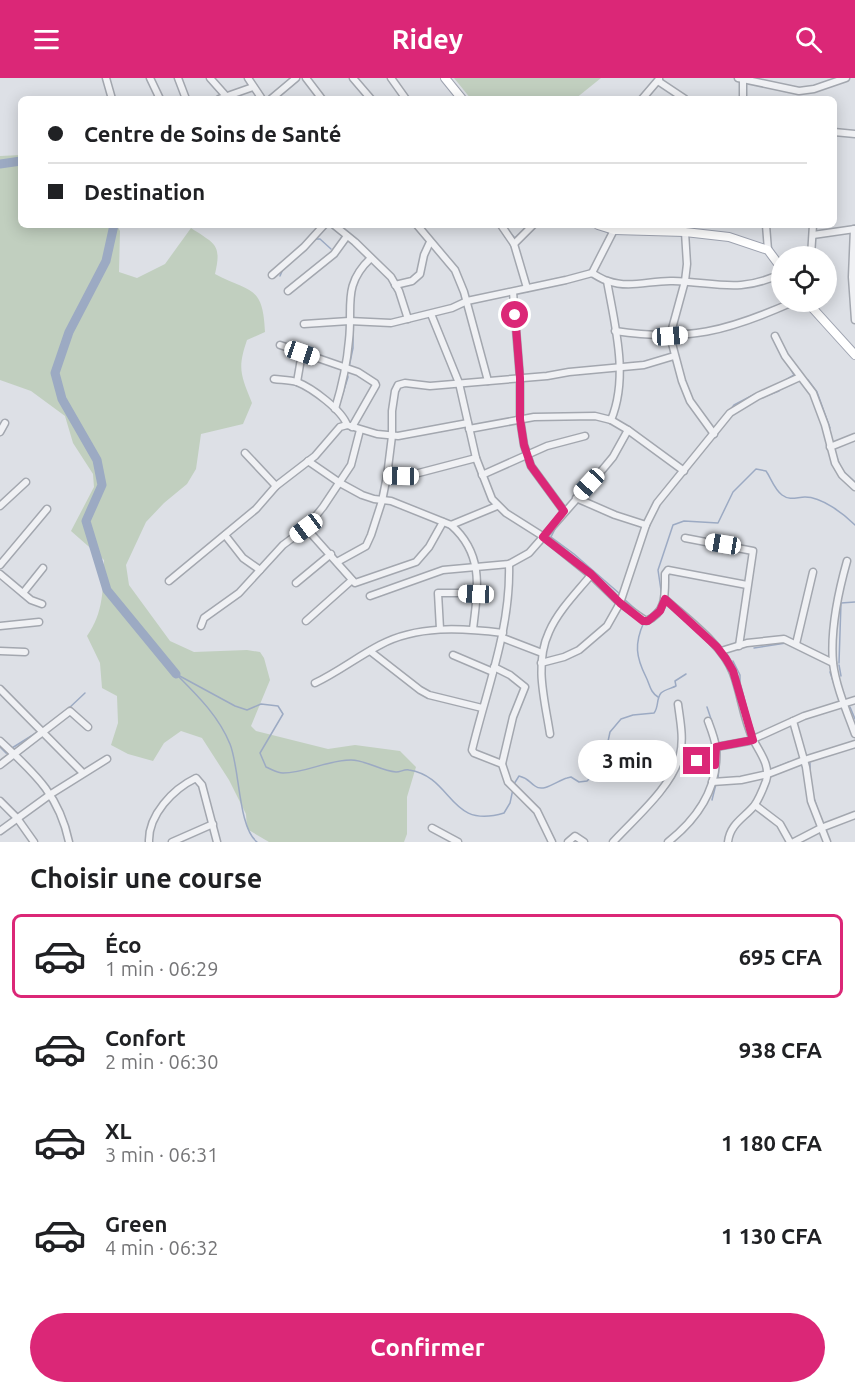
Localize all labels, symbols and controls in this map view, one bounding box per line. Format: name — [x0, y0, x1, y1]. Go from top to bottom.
icon: menu — [30, 23, 63, 56]
icon: search — [792, 23, 825, 56]
text: Ridey — [392, 24, 463, 54]
text: Centre de Soins de Santé — [84, 121, 341, 146]
text: Destination — [84, 179, 205, 204]
map controls — [771, 246, 837, 312]
button: locate — [771, 246, 837, 312]
route start — [501, 301, 528, 328]
car — [651, 326, 689, 346]
car — [282, 339, 322, 367]
car — [570, 465, 608, 503]
car — [383, 467, 419, 485]
car — [286, 510, 326, 546]
car — [704, 532, 742, 556]
car — [458, 584, 494, 604]
callout: 3 min — [577, 740, 676, 782]
route end — [683, 747, 710, 774]
text: 3 min — [602, 749, 653, 772]
text: Choisir une course — [30, 863, 262, 893]
icon: car — [33, 929, 87, 983]
text: Éco — [105, 932, 142, 957]
text: 695 CFA — [739, 944, 822, 969]
text: 1 min · 06:29 — [105, 957, 219, 980]
icon: car — [33, 1022, 87, 1076]
text: Confort — [105, 1025, 186, 1050]
text: 938 CFA — [739, 1037, 822, 1062]
text: 2 min · 06:30 — [105, 1050, 219, 1073]
icon: car — [33, 1115, 87, 1169]
text: XL — [105, 1118, 132, 1143]
text: 1 180 CFA — [721, 1130, 822, 1155]
text: 3 min · 06:31 — [105, 1143, 219, 1166]
icon: car — [33, 1208, 87, 1262]
text: Green — [105, 1211, 167, 1236]
text: 1 130 CFA — [721, 1223, 822, 1248]
text: 4 min · 06:32 — [105, 1236, 219, 1259]
button: Confirmer — [30, 1313, 825, 1382]

